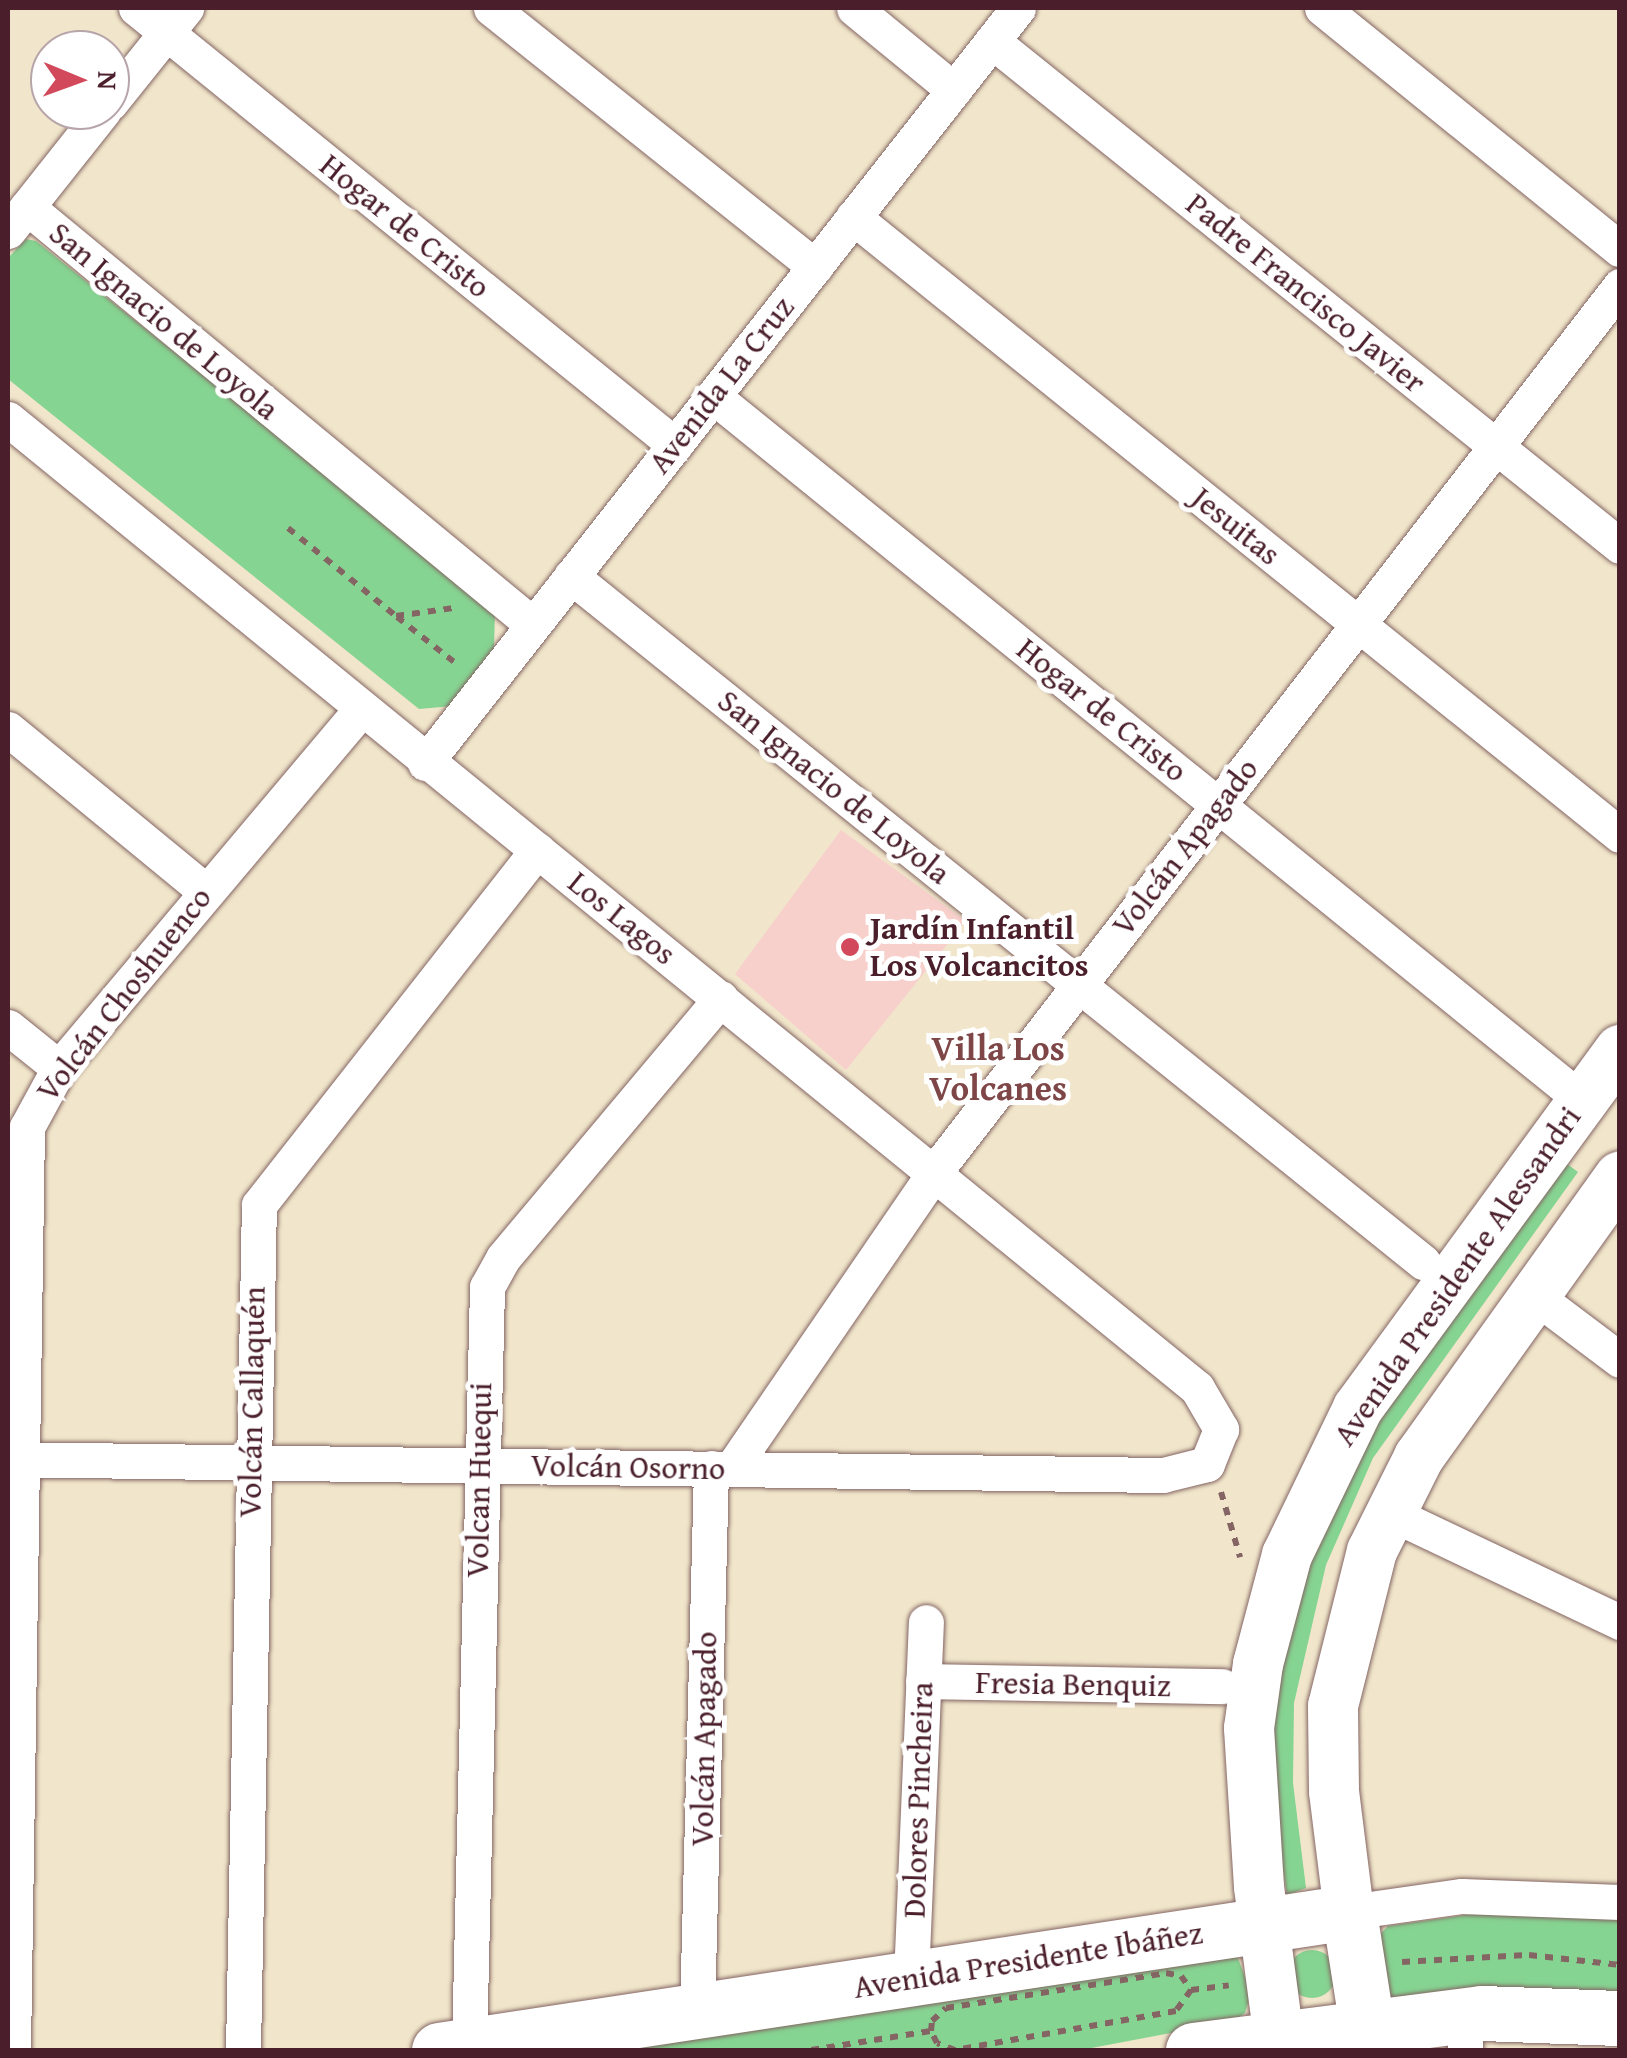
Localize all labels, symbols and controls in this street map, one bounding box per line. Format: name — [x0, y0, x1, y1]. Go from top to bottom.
north arrow — [30, 30, 130, 130]
text: N — [88, 71, 129, 90]
street label: Hogar de Cristo — [312, 146, 498, 306]
street label: Padre Francisco Javier — [1178, 185, 1434, 401]
street label: San Ignacio de Loyola — [41, 214, 287, 428]
street label: Avenida La Cruz — [640, 289, 802, 481]
street label: Jesuitas — [1184, 479, 1288, 573]
street label: Hogar de Cristo — [1009, 630, 1195, 790]
street label: San Ignacio de Loyola — [710, 681, 958, 893]
street label: Volcán Apagado — [1104, 750, 1266, 944]
street label: Los Lagos — [560, 863, 684, 973]
street label: Volcán Choshuenco — [28, 879, 220, 1109]
place label: Jardín Infantil Los Volcancitos — [870, 910, 1089, 985]
marker: Jardín Infantil Los Volcancitos — [839, 936, 861, 958]
district label: Villa Los Volcanes — [929, 1027, 1067, 1109]
street label: Avenida Presidente Alessandri — [1325, 1099, 1589, 1453]
street label: Volcán Callaquén — [231, 1286, 273, 1518]
street label: Volcan Huequi — [458, 1382, 500, 1578]
street label: Volcán Osorno — [530, 1446, 726, 1488]
street label: Volcán Apagado — [683, 1631, 725, 1847]
street label: Fresia Benquiz — [975, 1663, 1171, 1705]
street label: Dolores Pincheira — [895, 1681, 941, 1919]
street label: Avenida Presidente Ibáñez — [851, 1913, 1205, 2007]

